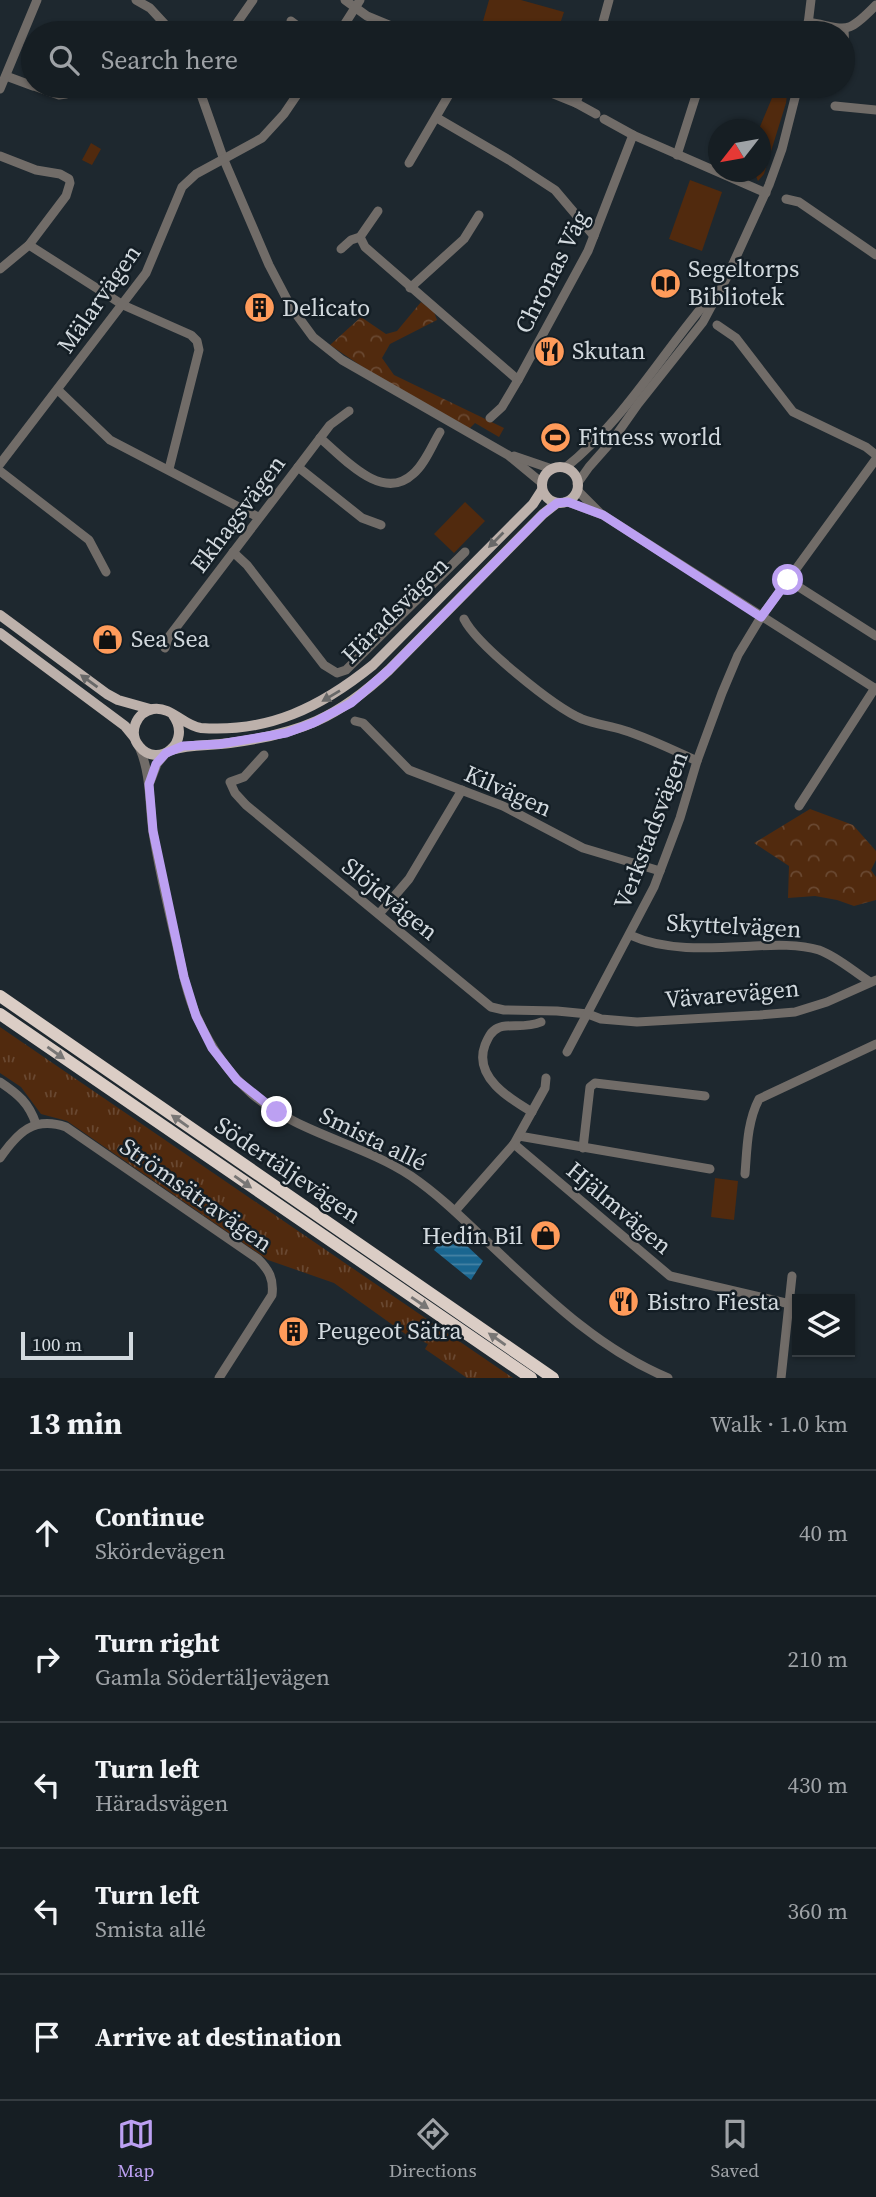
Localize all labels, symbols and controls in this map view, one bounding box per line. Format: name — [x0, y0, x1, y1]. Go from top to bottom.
search box — [21, 21, 855, 98]
icon: search — [45, 41, 83, 79]
text: Search here — [101, 42, 238, 78]
north arrow — [708, 119, 771, 182]
street label: Chronas Väg — [506, 205, 597, 339]
street label: Mälarvägen — [49, 238, 148, 360]
place label: Segeltorps Bibliotek — [688, 252, 799, 313]
library icon: Segeltorps Bibliotek — [648, 266, 682, 300]
building icon: Delicato — [242, 291, 276, 325]
place label: Delicato — [282, 291, 370, 324]
restaurant icon: Skutan — [532, 334, 566, 368]
place label: Skutan — [572, 334, 646, 367]
sports icon: Fitness world — [538, 420, 572, 454]
place label: Fitness world — [578, 420, 722, 453]
street label: Ekhagsvägen — [182, 448, 293, 579]
one-way arrow — [488, 532, 504, 548]
street label: Häradsvägen — [334, 549, 456, 671]
route start — [772, 564, 803, 595]
shop icon: Sea Sea — [91, 622, 125, 656]
place label: Sea Sea — [131, 622, 210, 655]
one-way arrow — [80, 674, 98, 688]
one-way arrow — [322, 690, 341, 702]
street label: Verkstadsvägen — [605, 746, 696, 914]
street label: Kilvägen — [459, 757, 557, 824]
street label: Slöjdvägen — [335, 850, 445, 948]
street label: Skyttelvägen — [666, 905, 802, 946]
street label: Vävarevägen — [663, 971, 801, 1016]
one-way arrow — [47, 1046, 65, 1060]
route end — [261, 1096, 292, 1127]
street label: Smista allé — [314, 1098, 433, 1179]
street label: Södertäljevägen — [208, 1108, 368, 1231]
one-way arrow — [171, 1114, 189, 1128]
street label: Strömsätravägen — [113, 1130, 279, 1260]
street label: Hjälmvägen — [559, 1154, 679, 1262]
one-way arrow — [234, 1175, 253, 1188]
place label: Hedin Bil — [422, 1219, 523, 1252]
shop icon: Hedin Bil — [529, 1219, 563, 1253]
restaurant icon: Bistro Fiesta — [607, 1285, 641, 1319]
place label: Bistro Fiesta — [647, 1285, 780, 1318]
map controls — [792, 1294, 855, 1357]
button: layers — [792, 1294, 855, 1357]
one-way arrow — [411, 1296, 429, 1310]
building icon: Peugeot Sätra — [277, 1314, 311, 1348]
place label: Peugeot Sätra — [317, 1314, 463, 1347]
scale bar — [21, 1329, 133, 1361]
text: 100 m — [32, 1331, 82, 1357]
one-way arrow — [488, 1332, 506, 1346]
text: 13 min — [28, 1403, 122, 1444]
text: Walk · 1.0 km — [710, 1408, 848, 1440]
text: Continue — [95, 1499, 204, 1535]
icon: ahead — [28, 1514, 66, 1552]
text: 40 m — [799, 1517, 848, 1549]
text: Skördevägen — [95, 1535, 225, 1567]
text: Turn right — [95, 1625, 219, 1661]
icon: right — [28, 1640, 66, 1678]
text: 210 m — [787, 1643, 848, 1675]
text: Gamla Södertäljevägen — [95, 1661, 330, 1693]
text: Turn left — [95, 1751, 199, 1787]
icon: left — [28, 1766, 66, 1804]
text: 430 m — [787, 1769, 848, 1801]
text: Häradsvägen — [95, 1787, 229, 1819]
text: Turn left — [95, 1877, 199, 1913]
icon: left — [28, 1892, 66, 1930]
text: 360 m — [787, 1895, 848, 1927]
text: Smista allé — [95, 1913, 206, 1945]
icon: arrive — [28, 2018, 66, 2056]
text: Arrive at destination — [95, 2019, 342, 2055]
tab: Map — [117, 2115, 155, 2183]
tab: Directions — [389, 2115, 477, 2183]
tab: Saved — [710, 2115, 759, 2183]

